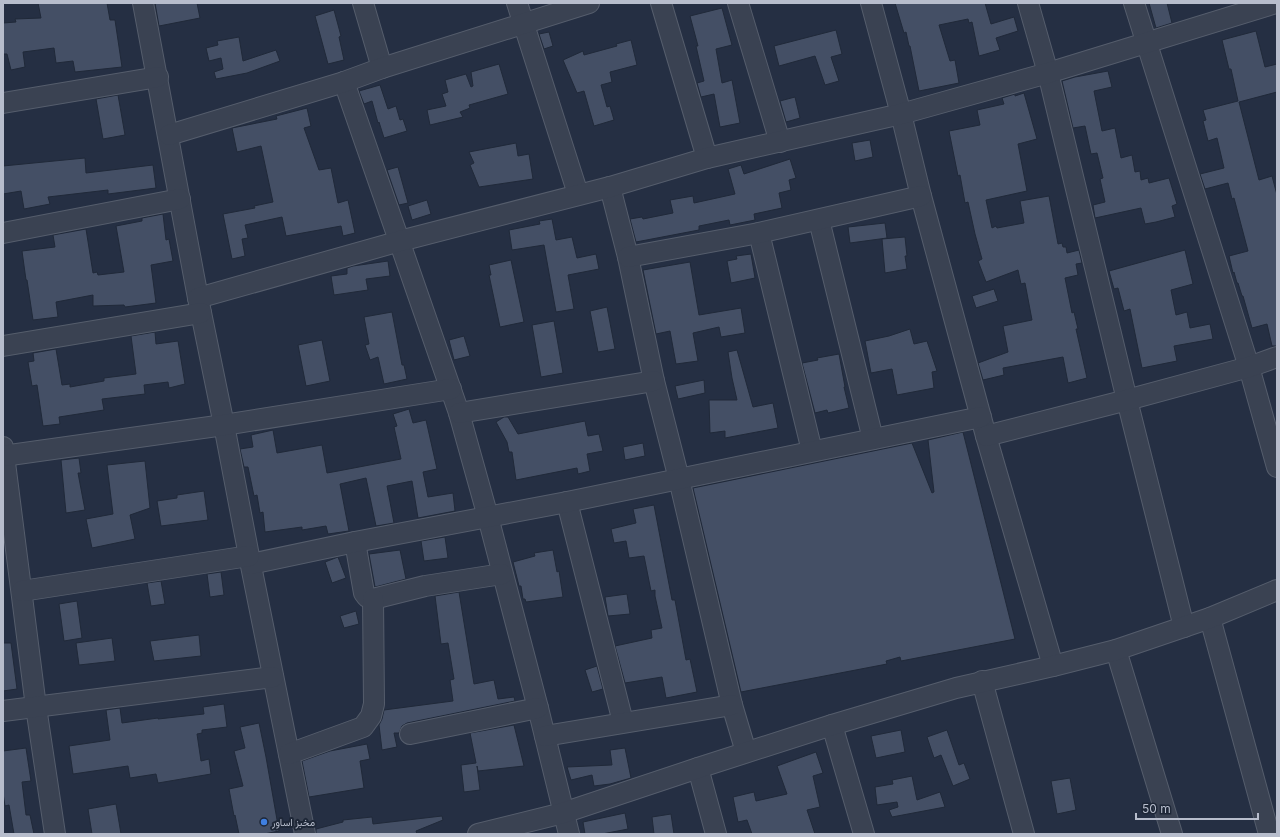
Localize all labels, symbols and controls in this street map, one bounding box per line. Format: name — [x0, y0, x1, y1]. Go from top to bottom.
scale bar — [1136, 795, 1258, 821]
text: 50 m — [1142, 801, 1171, 816]
place label: مخبز اساور — [271, 816, 315, 829]
marker: مخبز اساور — [259, 817, 269, 827]

